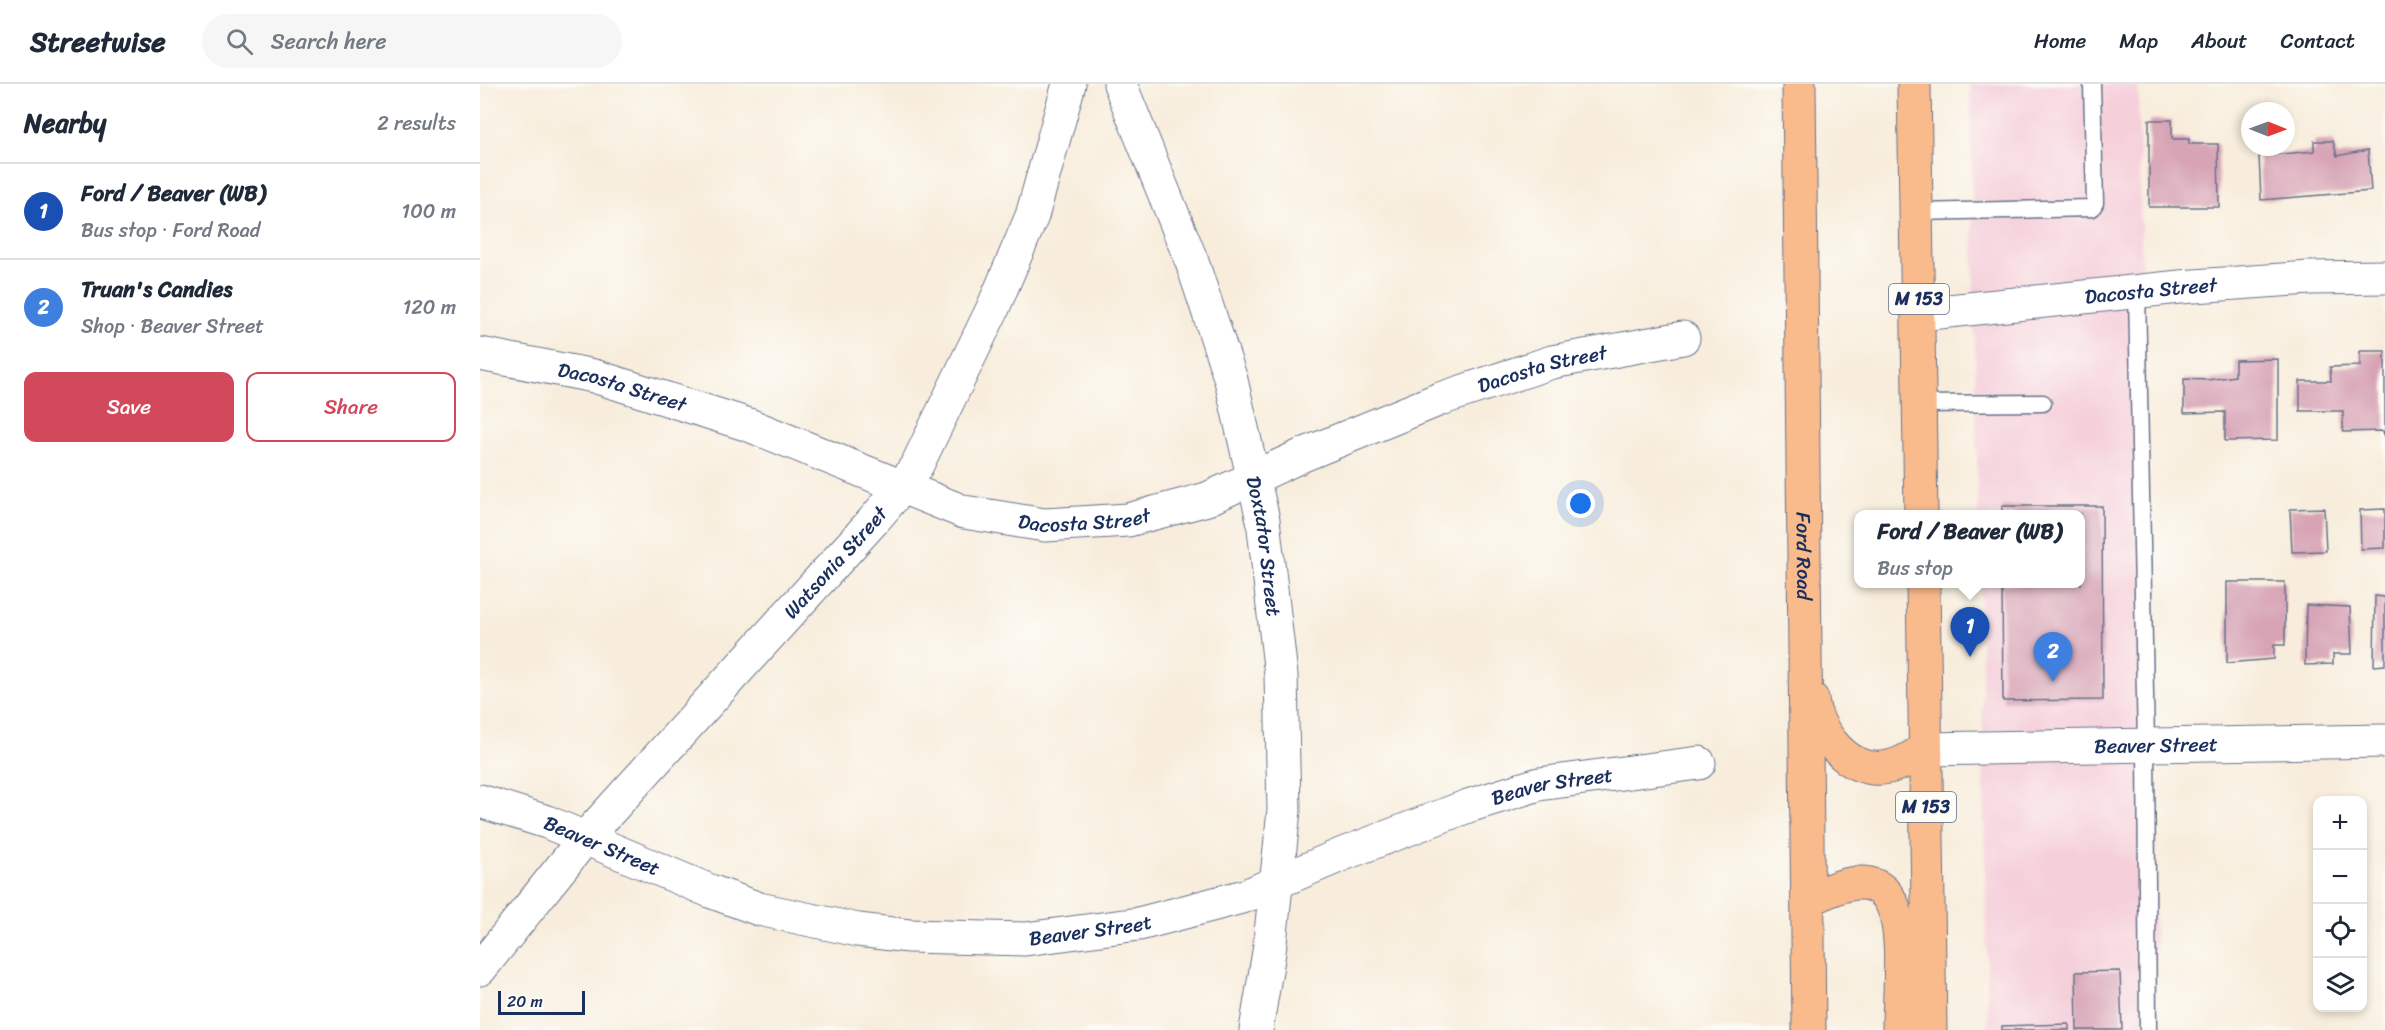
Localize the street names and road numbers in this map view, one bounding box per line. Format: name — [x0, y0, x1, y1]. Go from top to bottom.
street label: Dacosta Street — [2083, 267, 2219, 315]
road number: M 153 — [1889, 284, 1949, 314]
street label: Dacosta Street — [1473, 335, 1611, 403]
street label: Dacosta Street — [555, 352, 692, 422]
street label: Doxtator Street — [1236, 473, 1291, 618]
street label: Watsonia Street — [775, 498, 897, 628]
street label: Dacosta Street — [1015, 498, 1155, 544]
street label: Ford Road — [1786, 512, 1821, 602]
street label: Beaver Street — [2094, 727, 2218, 764]
street label: Beaver Street — [1487, 757, 1615, 816]
road number: M 153 — [1896, 792, 1956, 822]
street label: Beaver Street — [538, 806, 666, 886]
street label: Beaver Street — [1027, 904, 1156, 956]

